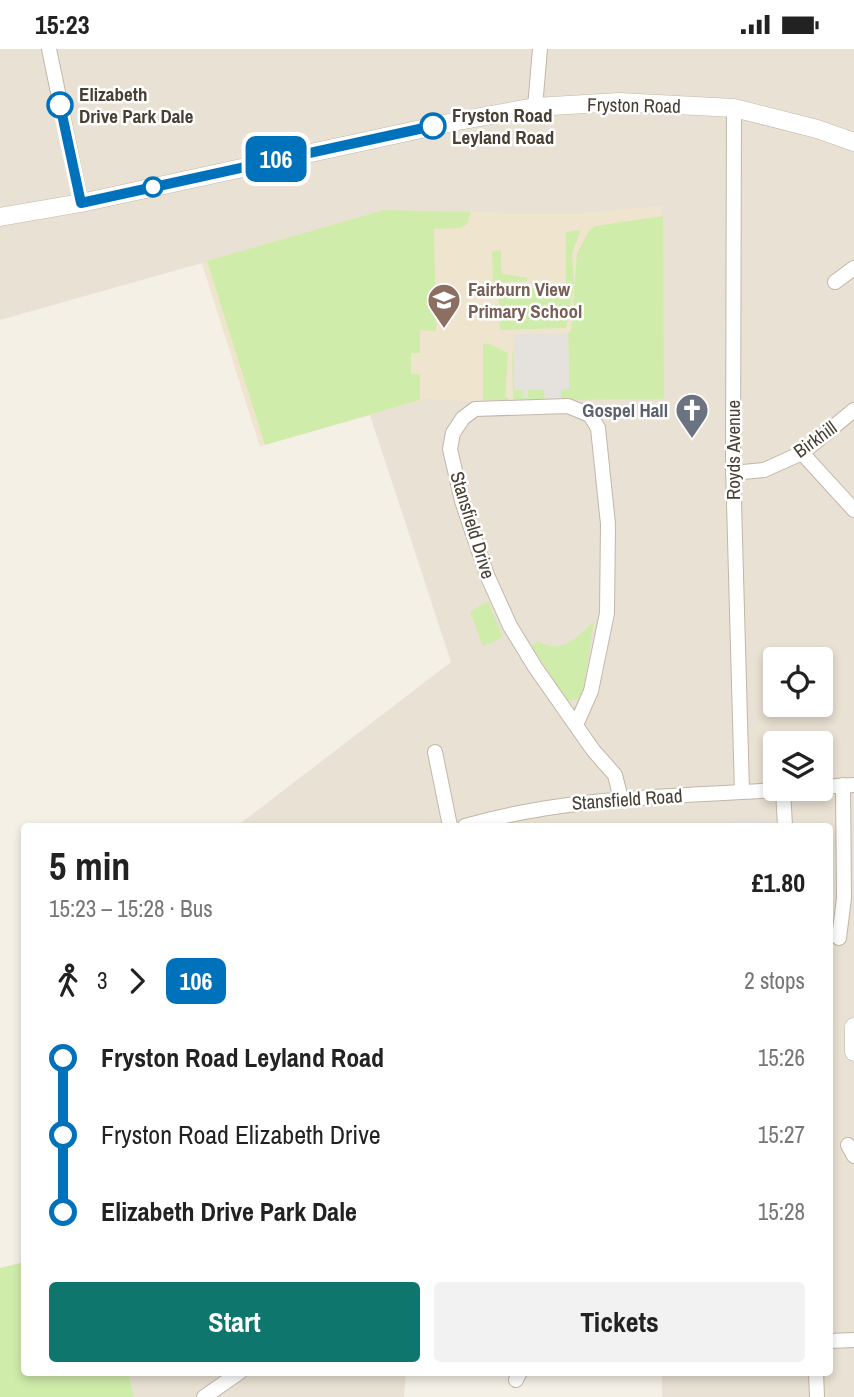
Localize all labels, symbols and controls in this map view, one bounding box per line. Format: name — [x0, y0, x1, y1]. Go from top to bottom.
text: 15:23 — [35, 7, 90, 42]
place label: Elizabeth Drive Park Dale — [79, 81, 194, 129]
street label: Fryston Road — [587, 91, 681, 119]
marker: Elizabeth Drive Park Dale — [47, 92, 73, 118]
place label: Fryston Road Leyland Road — [452, 102, 554, 150]
marker: Fryston Road Leyland Road — [420, 113, 446, 139]
line badge: 106 — [236, 136, 316, 182]
text: 106 — [260, 143, 292, 175]
unlabelled marker — [143, 177, 163, 197]
place label: Fairburn View Primary School — [468, 276, 582, 324]
school or university icon: Fairburn View Primary School — [425, 281, 463, 330]
church icon: Gospel Hall — [673, 391, 711, 440]
place label: Gospel Hall — [582, 397, 668, 423]
street label: Royds Avenue — [720, 400, 746, 500]
street label: Birkhill — [788, 414, 842, 464]
street label: Stansfield Drive — [444, 468, 502, 582]
map controls — [763, 647, 833, 801]
button: locate — [763, 647, 833, 717]
button: layers — [763, 731, 833, 801]
street label: Stansfield Road — [571, 782, 683, 816]
text: 5 min — [49, 841, 130, 892]
text: £1.80 — [752, 865, 805, 900]
text: 15:23 – 15:28 · Bus — [49, 893, 213, 924]
icon: walk — [49, 962, 87, 1000]
icon: forward — [118, 962, 156, 1000]
text: 3 — [97, 965, 108, 996]
text: 106 — [180, 965, 212, 997]
text: 2 stops — [744, 965, 805, 996]
text: Fryston Road Leyland Road — [101, 1040, 384, 1075]
text: 15:26 — [758, 1042, 805, 1073]
text: Fryston Road Elizabeth Drive — [101, 1117, 381, 1152]
text: 15:27 — [758, 1119, 805, 1150]
text: Elizabeth Drive Park Dale — [101, 1194, 357, 1229]
text: 15:28 — [758, 1196, 805, 1227]
button: Start — [49, 1282, 420, 1362]
button: Tickets — [434, 1282, 805, 1362]

